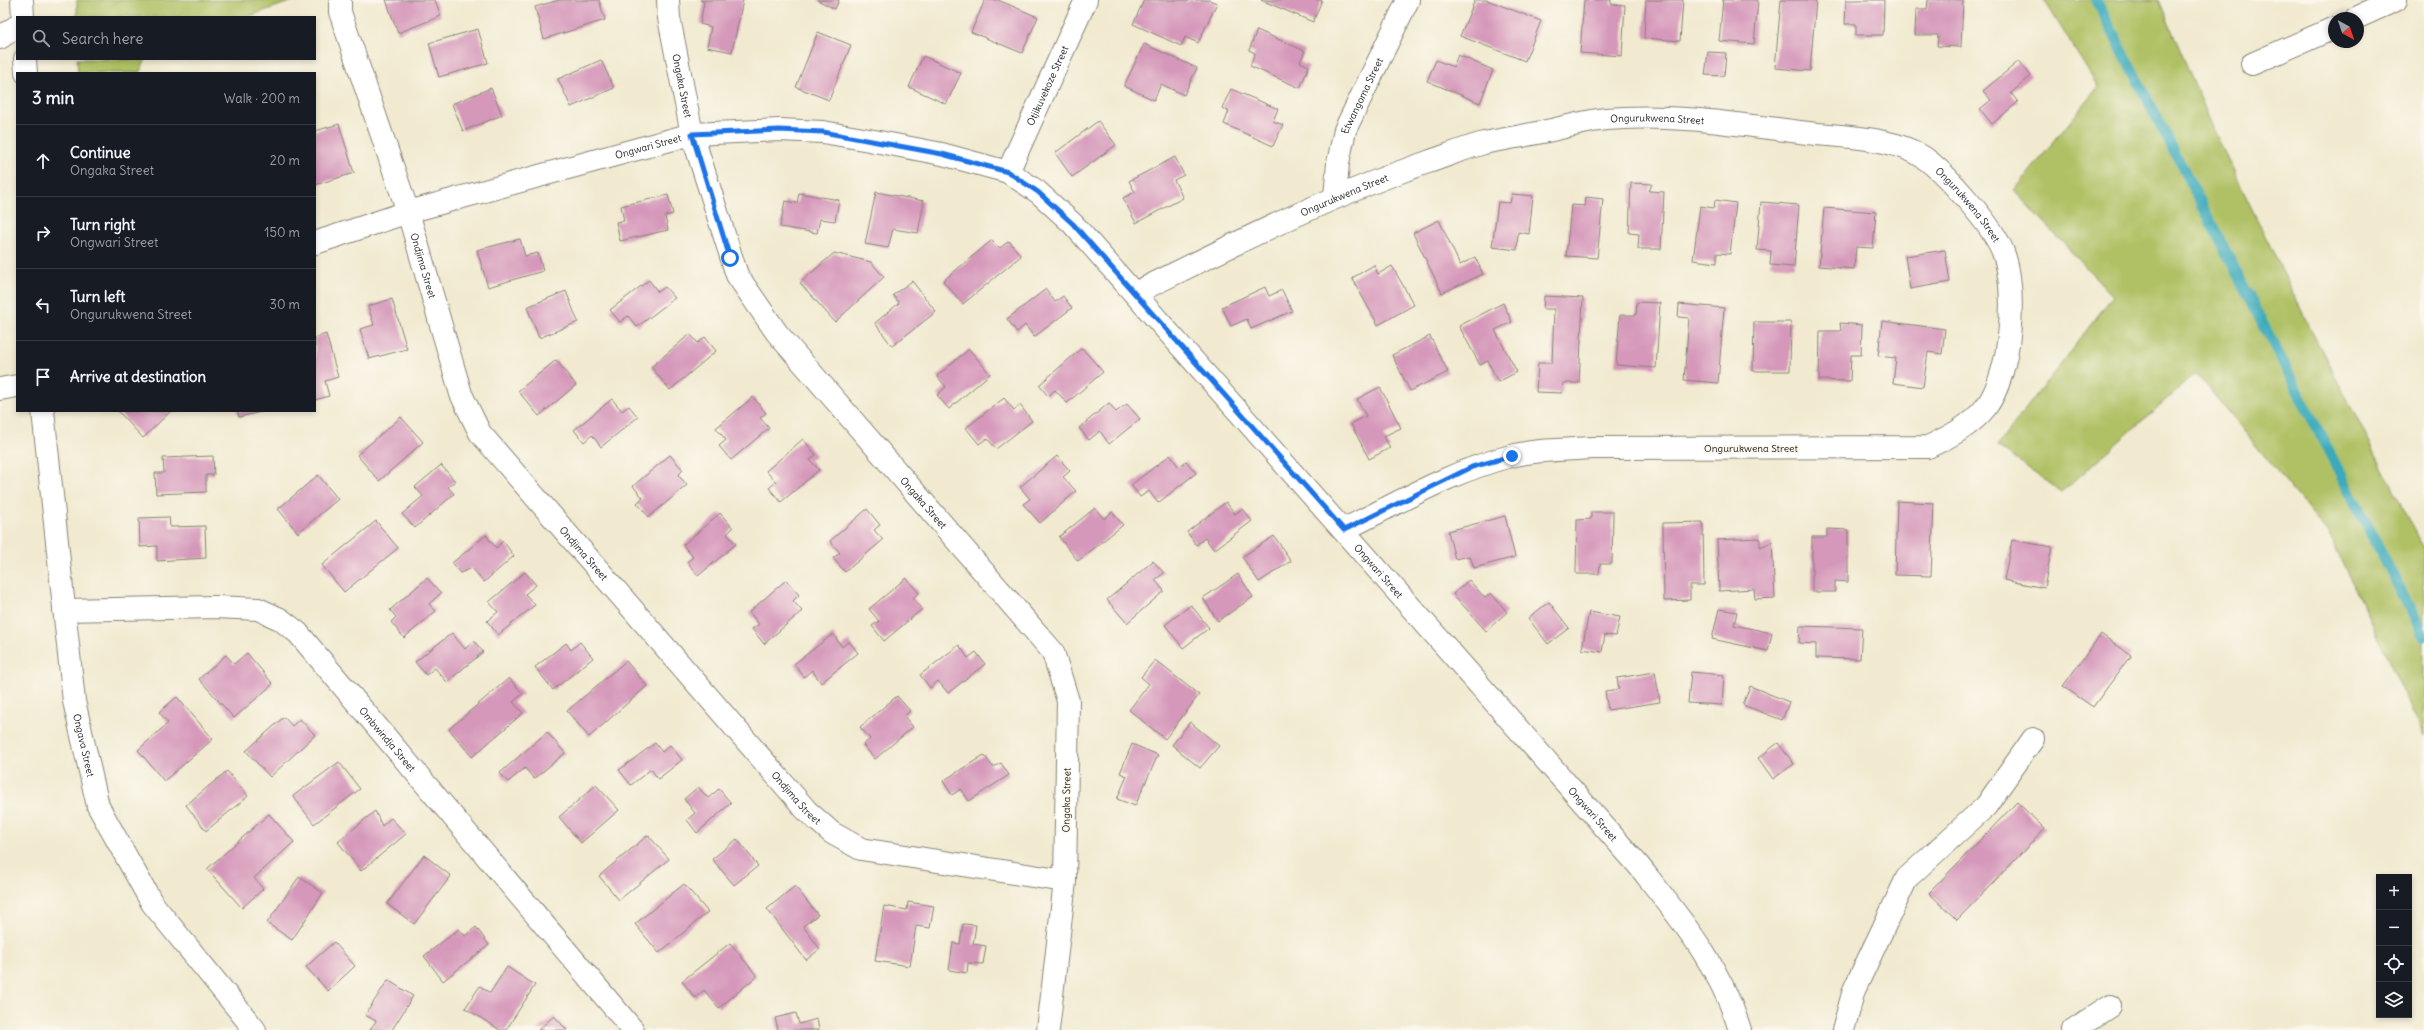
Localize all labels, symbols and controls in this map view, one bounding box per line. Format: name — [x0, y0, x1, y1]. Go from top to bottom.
north arrow — [2328, 12, 2364, 48]
search box — [16, 16, 316, 60]
icon: search — [30, 27, 52, 49]
text: Search here — [62, 29, 143, 48]
street label: Otjikuvekoze Street — [1024, 43, 1072, 128]
street label: Ongaka Street — [669, 53, 695, 119]
street label: Etwangoma Street — [1338, 55, 1386, 135]
text: 3 min — [32, 87, 74, 109]
text: Walk · 200 m — [224, 90, 300, 107]
street label: Ongurukwena Street — [1610, 111, 1705, 127]
street label: Ongwari Street — [614, 131, 683, 162]
text: Continue — [70, 143, 131, 162]
icon: ahead — [32, 150, 54, 172]
text: 20 m — [270, 152, 300, 169]
text: Ongaka Street — [70, 162, 154, 179]
street label: Ongurukwena Street — [1933, 164, 2003, 245]
street label: Ongurukwena Street — [1298, 171, 1390, 220]
text: Turn right — [70, 215, 135, 234]
icon: right — [32, 222, 54, 244]
text: 150 m — [264, 224, 300, 241]
street label: Ondjima Street — [407, 231, 439, 301]
text: Ongwari Street — [70, 234, 159, 251]
route start — [721, 249, 739, 267]
text: Turn left — [70, 287, 125, 306]
icon: left — [32, 294, 54, 316]
text: 30 m — [270, 296, 300, 313]
text: Ongurukwena Street — [70, 306, 192, 323]
icon: arrive — [32, 366, 54, 388]
text: Arrive at destination — [70, 367, 206, 386]
street label: Ongurukwena Street — [1704, 442, 1799, 455]
route end — [1503, 447, 1521, 465]
street label: Ongaka Street — [897, 474, 950, 532]
street label: Ondjima Street — [557, 524, 611, 584]
street label: Ongwari Street — [1351, 541, 1406, 602]
street label: Ombwindja Street — [356, 704, 419, 775]
street label: Ongava Street — [70, 712, 97, 779]
street label: Ongaka Street — [1059, 767, 1074, 832]
street label: Ondjima Street — [768, 769, 824, 828]
street label: Ongwari Street — [1565, 784, 1621, 845]
map controls — [2376, 874, 2412, 1018]
button: + — [2376, 874, 2412, 910]
button: − — [2376, 910, 2412, 946]
button: locate — [2376, 946, 2412, 982]
button: layers — [2376, 982, 2412, 1018]

